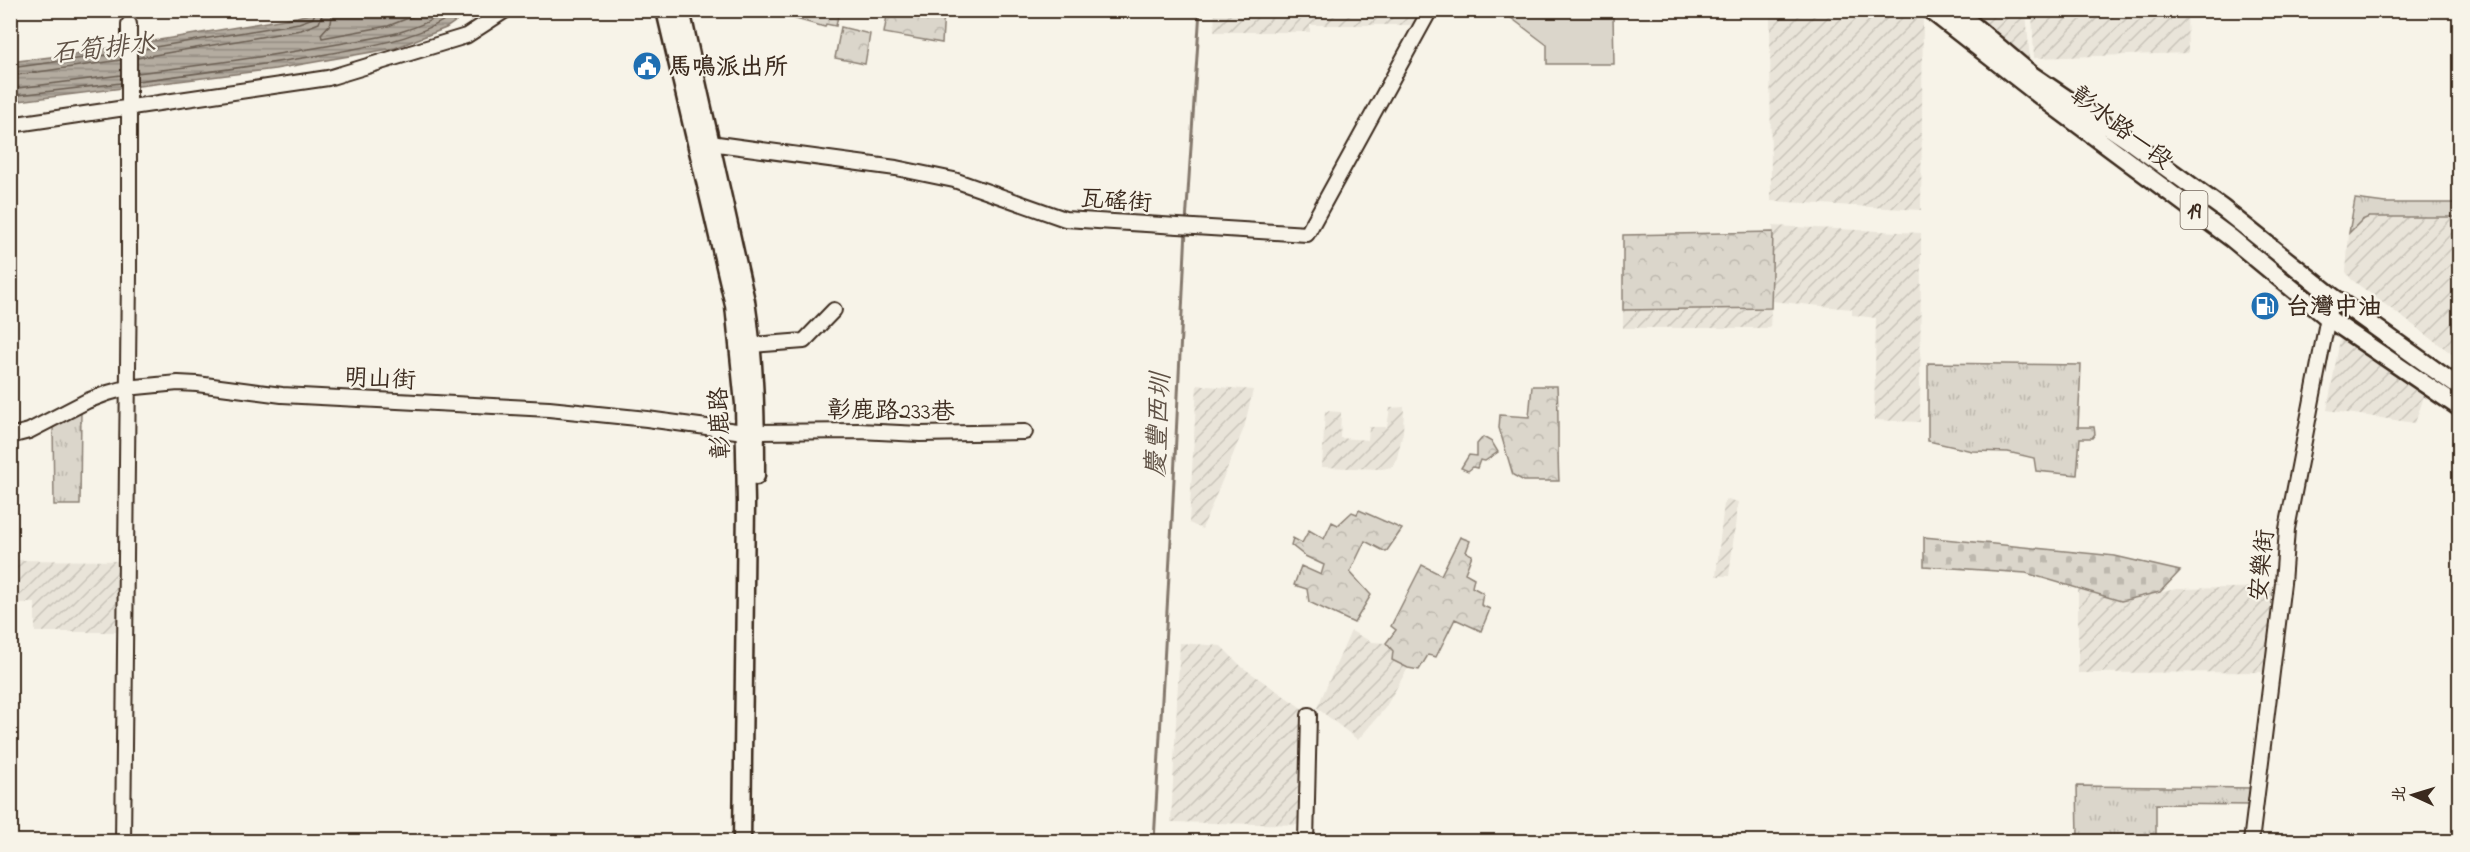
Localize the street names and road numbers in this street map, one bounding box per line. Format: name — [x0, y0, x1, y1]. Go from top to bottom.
street label: 彰水路一段 — [2062, 79, 2179, 179]
street label: 瓦磘街 — [1079, 183, 1153, 222]
road number: 19 — [2180, 191, 2208, 229]
street label: 明山街 — [343, 361, 417, 400]
street label: 彰鹿路 — [703, 386, 740, 460]
street label: 彰鹿路233巷 — [827, 394, 955, 431]
street label: 安樂街 — [2242, 528, 2285, 603]

